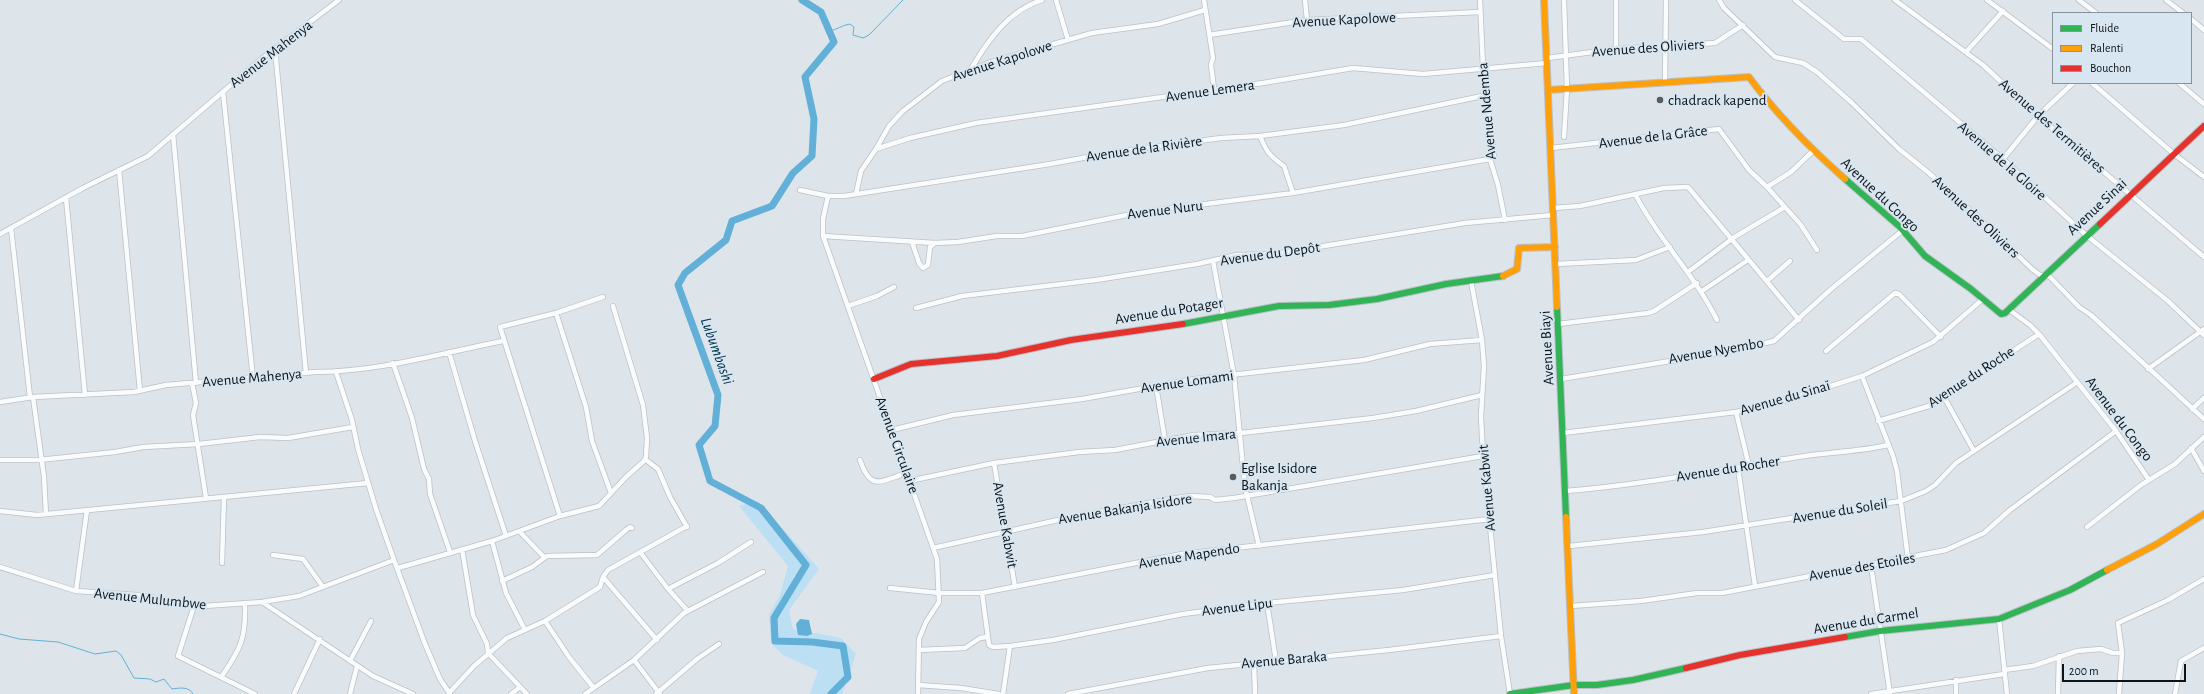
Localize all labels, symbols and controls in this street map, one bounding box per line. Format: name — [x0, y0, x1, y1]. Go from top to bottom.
street label: Avenue Kapolowe — [1292, 8, 1396, 32]
legend — [2052, 12, 2192, 84]
street label: Avenue Mahenya — [226, 16, 316, 92]
text: Fluide — [2090, 22, 2119, 34]
street label: Avenue des Oliviers — [1591, 35, 1705, 61]
street label: Avenue Kapolowe — [950, 36, 1054, 86]
text: Ralenti — [2090, 42, 2123, 54]
street label: Avenue Ndemba — [1474, 62, 1500, 160]
text: Bouchon — [2090, 62, 2131, 74]
street label: Avenue des Termitières — [1995, 75, 2109, 177]
street label: Avenue Lemera — [1164, 76, 1256, 106]
place label: chadrack kapend — [1668, 91, 1766, 109]
marker: chadrack kapend — [1655, 95, 1665, 105]
street label: Avenue de la Gloire — [1954, 118, 2050, 204]
street label: Avenue de la Grâce — [1598, 121, 1708, 153]
street label: Avenue de la Rivière — [1085, 132, 1203, 166]
street label: Avenue du Congo — [1837, 154, 1923, 236]
street label: Avenue des Oliviers — [1929, 172, 2023, 262]
street label: Avenue Sinai — [2063, 175, 2131, 239]
street label: Avenue Nuru — [1126, 196, 1204, 224]
street label: Avenue du Depôt — [1219, 238, 1321, 270]
street label: Avenue du Potager — [1114, 294, 1224, 328]
street label: Avenue Biayi — [1536, 310, 1558, 386]
water label: Lubumbashi — [696, 315, 738, 387]
street label: Avenue Nyembo — [1667, 334, 1765, 368]
street label: Avenue du Roche — [1924, 342, 2018, 412]
street label: Avenue Mahenya — [201, 365, 303, 391]
street label: Avenue Lomami — [1139, 367, 1235, 397]
street label: Avenue du Congo — [2081, 373, 2157, 465]
street label: Avenue du Sinaï — [1738, 377, 1832, 419]
street label: Avenue Circulaire — [871, 394, 923, 496]
street label: Avenue Imara — [1155, 425, 1237, 451]
street label: Avenue Kabwit — [1474, 444, 1500, 532]
street label: Avenue du Rocher — [1675, 452, 1781, 486]
place label: Eglise Isidore Bakanja — [1241, 459, 1317, 494]
marker: Eglise Isidore Bakanja — [1228, 472, 1238, 482]
street label: Avenue Kabwit — [989, 480, 1021, 570]
street label: Avenue Bakanja Isidore — [1057, 490, 1193, 528]
street label: Avenue du Soleil — [1791, 495, 1889, 527]
street label: Avenue Mapendo — [1137, 539, 1241, 573]
street label: Avenue des Etoiles — [1807, 549, 1917, 585]
street label: Avenue Mulumbwe — [93, 584, 207, 614]
street label: Avenue Lipu — [1200, 594, 1274, 620]
street label: Avenue du Carmel — [1812, 604, 1920, 638]
street label: Avenue Baraka — [1240, 647, 1328, 673]
scale bar — [2064, 656, 2188, 682]
text: 200 m — [2069, 665, 2099, 677]

